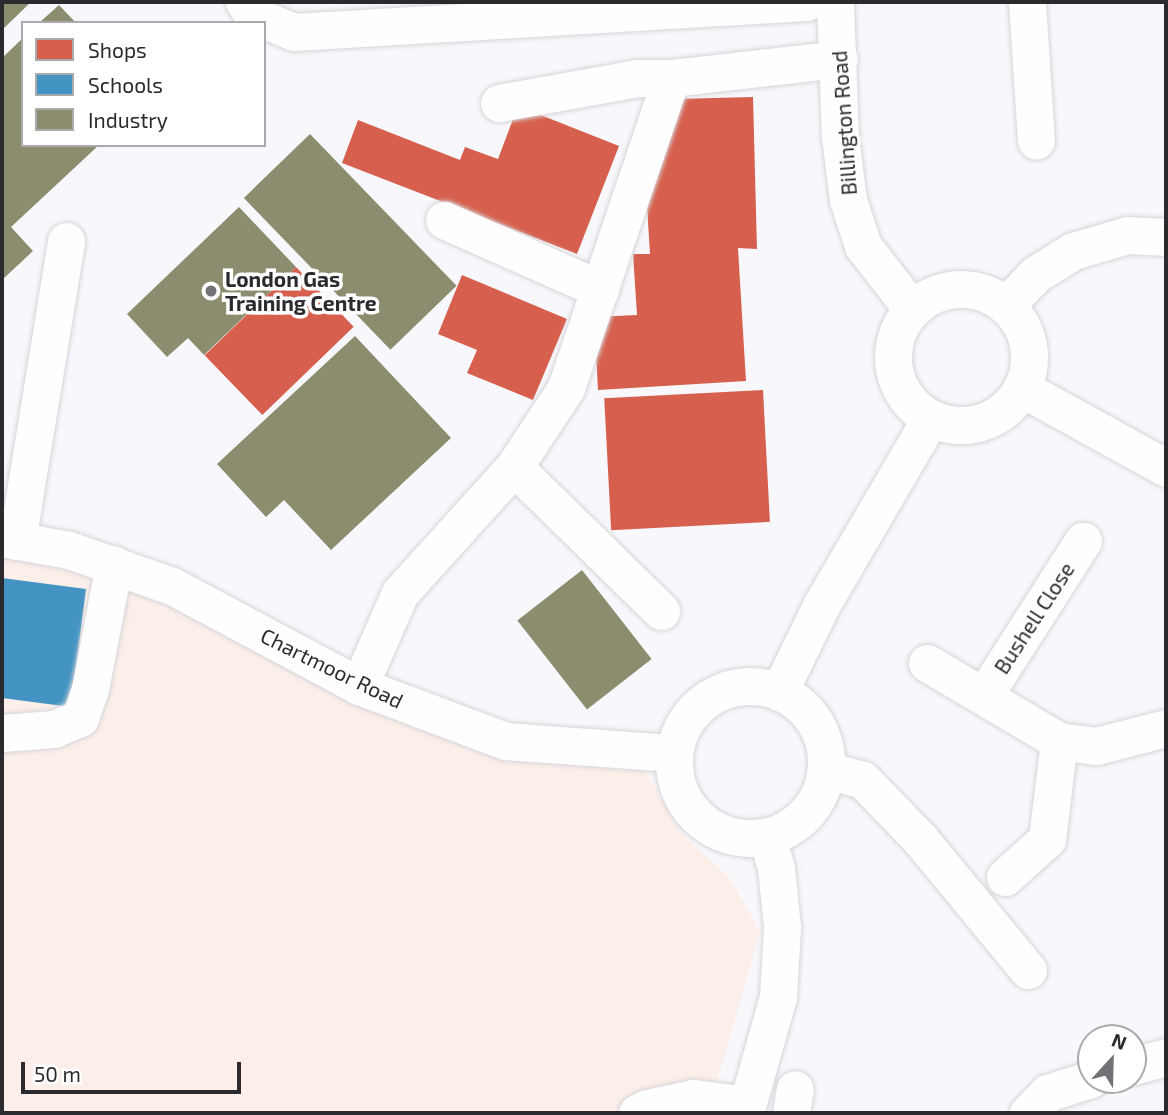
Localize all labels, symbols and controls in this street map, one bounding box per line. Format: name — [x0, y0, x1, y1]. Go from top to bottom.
legend — [21, 21, 266, 147]
text: Shops — [88, 37, 147, 62]
street label: Billington Road — [826, 50, 862, 196]
text: Schools — [88, 72, 163, 97]
text: Industry — [88, 107, 168, 132]
place label: London Gas Training Centre — [225, 266, 377, 316]
marker: London Gas Training Centre — [203, 283, 219, 299]
street label: Bushell Close — [988, 557, 1080, 679]
street label: Chartmoor Road — [256, 623, 408, 713]
north arrow — [1077, 1024, 1147, 1094]
text: N — [1109, 1028, 1130, 1054]
scale bar — [24, 1048, 245, 1092]
text: 50 m — [34, 1061, 81, 1086]

